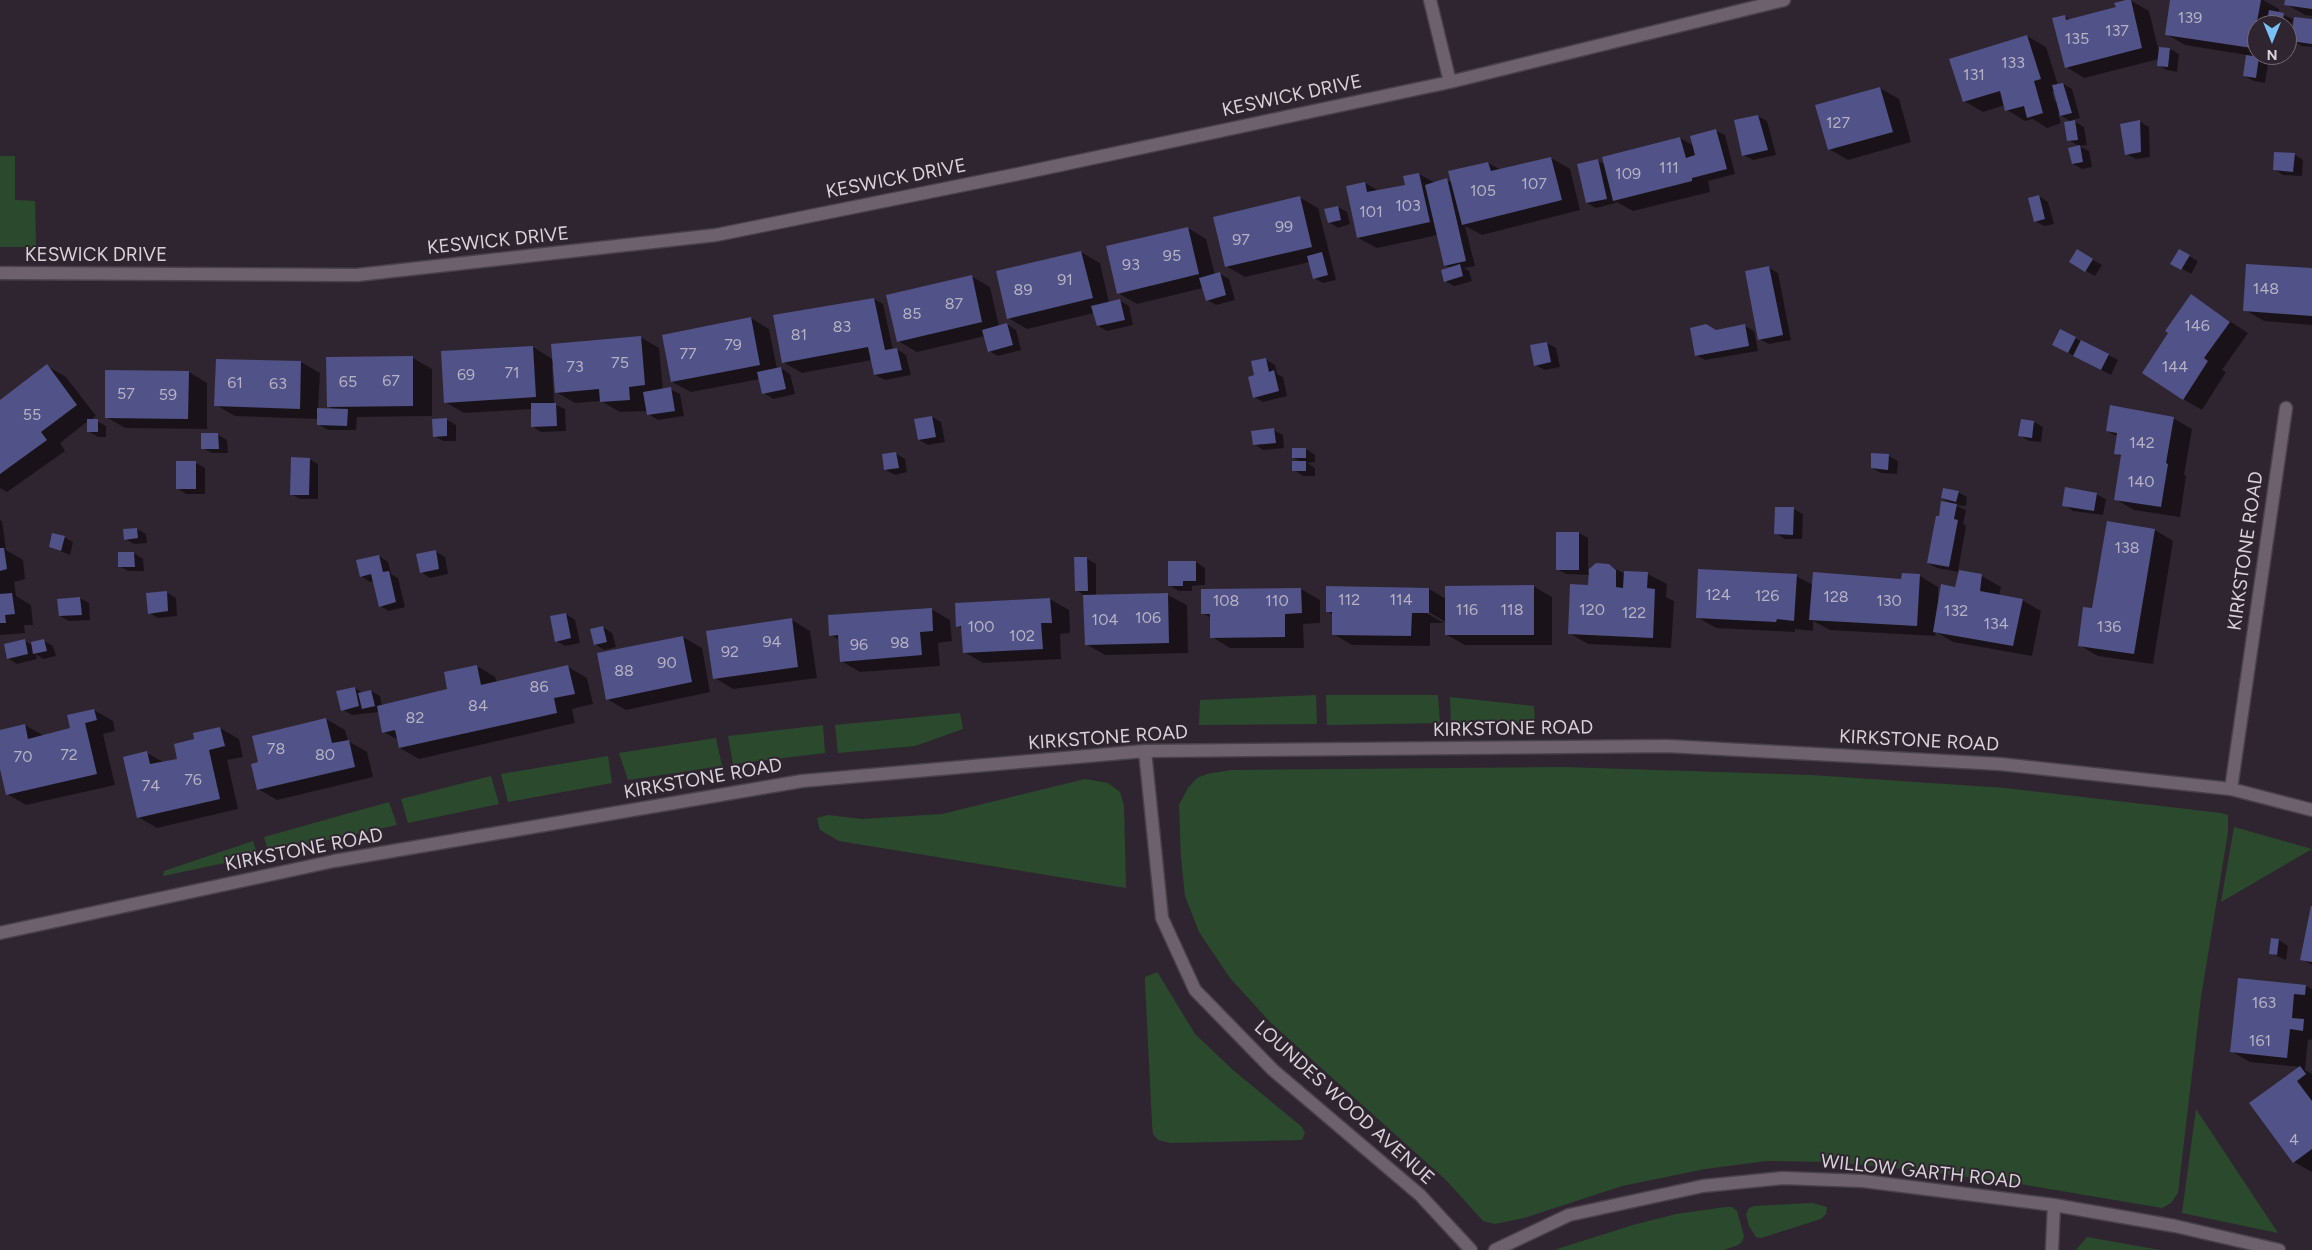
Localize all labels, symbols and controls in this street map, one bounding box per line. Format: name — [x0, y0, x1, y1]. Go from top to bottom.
house number: 139 — [2178, 8, 2202, 28]
north arrow — [2247, 15, 2297, 65]
house number: 137 — [2105, 21, 2129, 41]
house number: 135 — [2065, 29, 2089, 49]
text: N — [2267, 46, 2277, 63]
house number: 133 — [2001, 53, 2025, 73]
house number: 131 — [1963, 65, 1985, 85]
street label: KESWICK DRIVE — [1220, 70, 1364, 122]
house number: 127 — [1826, 113, 1850, 133]
street label: KESWICK DRIVE — [824, 154, 968, 204]
house number: 111 — [1659, 158, 1679, 178]
house number: 109 — [1615, 164, 1641, 184]
house number: 107 — [1521, 174, 1547, 194]
house number: 105 — [1470, 181, 1496, 201]
house number: 103 — [1395, 196, 1421, 216]
house number: 101 — [1359, 202, 1383, 222]
house number: 99 — [1275, 217, 1293, 237]
street label: KESWICK DRIVE — [426, 222, 570, 260]
house number: 97 — [1232, 230, 1250, 250]
street label: KESWICK DRIVE — [25, 244, 167, 266]
house number: 95 — [1163, 246, 1181, 266]
house number: 93 — [1122, 255, 1140, 275]
house number: 91 — [1057, 270, 1073, 290]
house number: 148 — [2253, 279, 2279, 299]
house number: 89 — [1014, 280, 1032, 300]
house number: 87 — [945, 294, 963, 314]
house number: 85 — [902, 304, 922, 324]
house number: 146 — [2184, 316, 2210, 336]
house number: 83 — [833, 317, 851, 337]
house number: 81 — [791, 325, 807, 345]
house number: 79 — [724, 335, 742, 355]
house number: 77 — [679, 344, 697, 364]
house number: 75 — [611, 353, 629, 373]
house number: 73 — [566, 357, 584, 377]
house number: 144 — [2162, 357, 2188, 377]
house number: 71 — [504, 363, 520, 383]
house number: 69 — [457, 365, 475, 385]
house number: 67 — [382, 371, 400, 391]
house number: 65 — [339, 372, 357, 392]
house number: 61 — [227, 373, 243, 393]
house number: 63 — [269, 374, 287, 394]
house number: 57 — [117, 384, 135, 404]
house number: 59 — [159, 385, 177, 405]
house number: 55 — [23, 405, 41, 425]
house number: 142 — [2129, 433, 2155, 453]
street label: KIRKSTONE ROAD — [2224, 470, 2268, 632]
house number: 140 — [2128, 472, 2154, 492]
house number: 138 — [2114, 538, 2140, 558]
house number: 124 — [1705, 585, 1731, 605]
house number: 126 — [1755, 586, 1779, 606]
house number: 128 — [1823, 587, 1849, 607]
house number: 112 — [1338, 590, 1360, 610]
house number: 114 — [1389, 590, 1413, 610]
house number: 108 — [1213, 591, 1239, 611]
house number: 110 — [1265, 591, 1289, 611]
house number: 130 — [1876, 591, 1902, 611]
house number: 116 — [1456, 600, 1478, 620]
house number: 118 — [1500, 600, 1524, 620]
house number: 120 — [1579, 600, 1605, 620]
house number: 132 — [1944, 601, 1968, 621]
house number: 122 — [1622, 603, 1646, 623]
house number: 106 — [1135, 608, 1161, 628]
house number: 104 — [1092, 610, 1118, 630]
house number: 134 — [1983, 614, 2009, 634]
house number: 100 — [967, 617, 995, 637]
house number: 136 — [2097, 617, 2121, 637]
house number: 102 — [1009, 626, 1035, 646]
house number: 94 — [763, 632, 781, 652]
house number: 98 — [891, 633, 909, 653]
house number: 96 — [850, 635, 868, 655]
house number: 92 — [721, 642, 739, 662]
house number: 90 — [657, 653, 677, 673]
house number: 88 — [614, 661, 634, 681]
house number: 86 — [530, 677, 548, 697]
house number: 84 — [468, 696, 488, 716]
house number: 82 — [406, 708, 424, 728]
street label: KIRKSTONE ROAD — [1433, 716, 1593, 742]
street label: KIRKSTONE ROAD — [1027, 721, 1189, 755]
street label: KIRKSTONE ROAD — [1838, 725, 2000, 757]
house number: 78 — [267, 739, 285, 759]
house number: 72 — [60, 745, 78, 765]
house number: 80 — [315, 745, 335, 765]
house number: 70 — [14, 747, 32, 767]
street label: KIRKSTONE ROAD — [622, 754, 784, 804]
house number: 76 — [184, 770, 202, 790]
house number: 74 — [142, 776, 160, 796]
street label: KIRKSTONE ROAD — [223, 824, 385, 876]
house number: 163 — [2252, 993, 2276, 1013]
street label: LOUNDES WOOD AVENUE — [1249, 1016, 1439, 1190]
house number: 161 — [2249, 1031, 2271, 1051]
house number: 4 — [2289, 1130, 2299, 1150]
street label: WILLOW GARTH ROAD — [1820, 1150, 2022, 1194]

